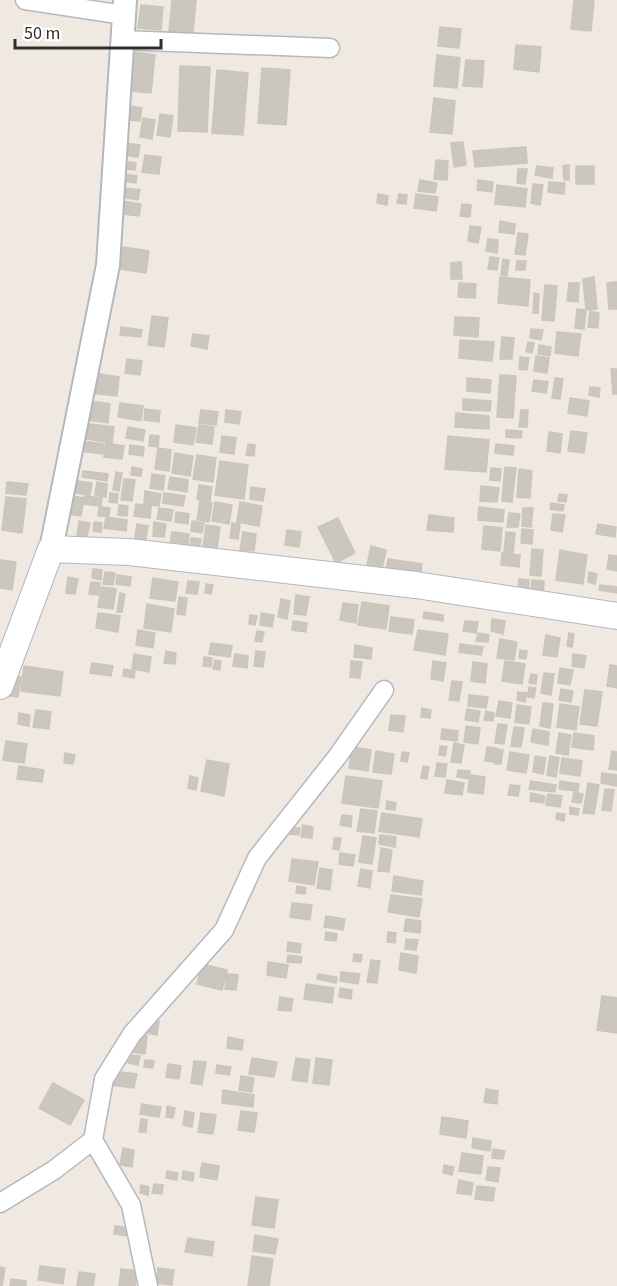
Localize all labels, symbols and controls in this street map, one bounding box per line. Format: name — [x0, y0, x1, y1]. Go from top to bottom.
scale bar — [15, 12, 160, 50]
text: 50 m — [24, 21, 60, 46]

